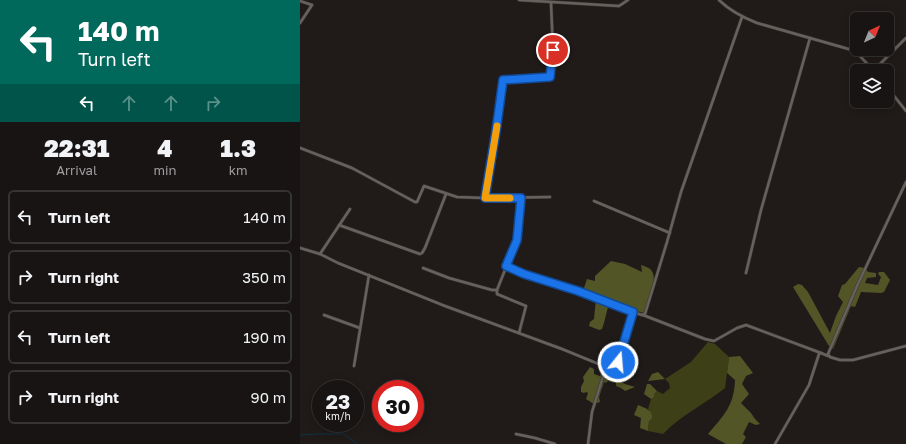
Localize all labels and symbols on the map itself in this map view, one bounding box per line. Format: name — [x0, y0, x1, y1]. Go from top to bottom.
north arrow — [850, 12, 894, 56]
pin — [536, 33, 570, 67]
position arrow — [597, 341, 639, 383]
speed limit sign: 30 — [372, 380, 424, 432]

